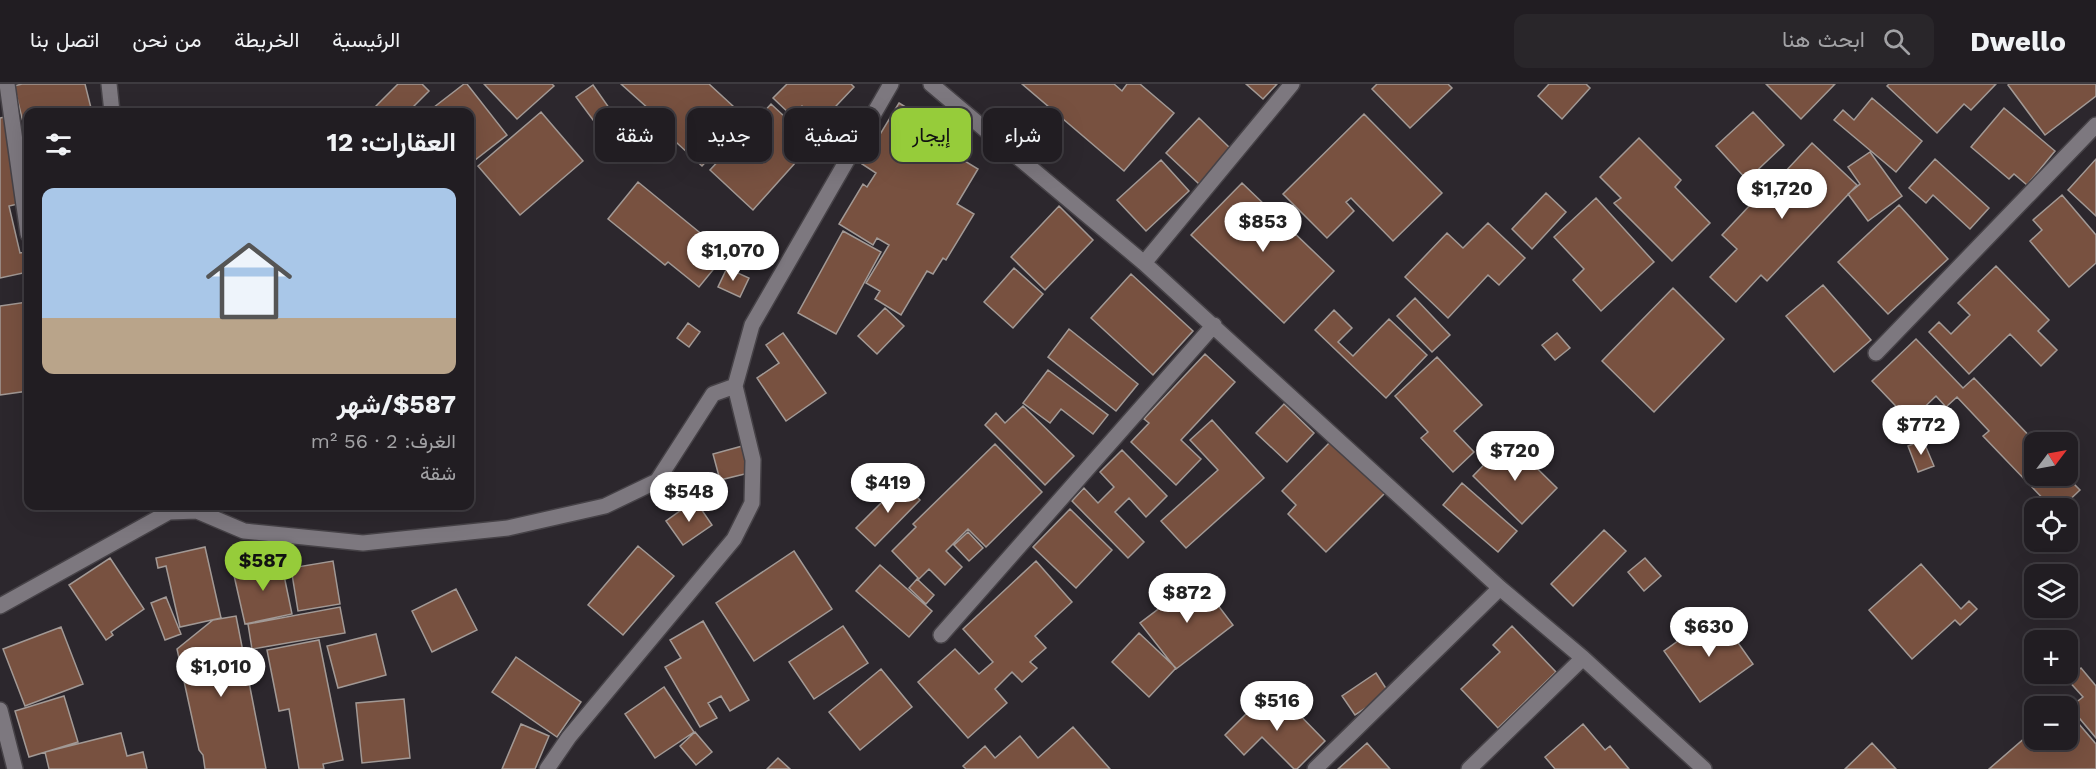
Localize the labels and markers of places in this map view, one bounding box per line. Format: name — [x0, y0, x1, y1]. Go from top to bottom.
pin: $1,720 — [1733, 169, 1831, 220]
pin: $853 — [1227, 202, 1299, 253]
pin: $1,070 — [684, 231, 782, 282]
pin: $772 — [1885, 405, 1957, 456]
pin: $720 — [1479, 431, 1551, 482]
pin: $419 — [852, 463, 924, 514]
pin: $548 — [653, 472, 725, 523]
pin: $587 — [227, 541, 299, 592]
pin: $872 — [1151, 573, 1223, 624]
pin: $630 — [1673, 607, 1745, 658]
pin: $1,010 — [172, 647, 270, 698]
pin: $516 — [1241, 681, 1313, 732]

